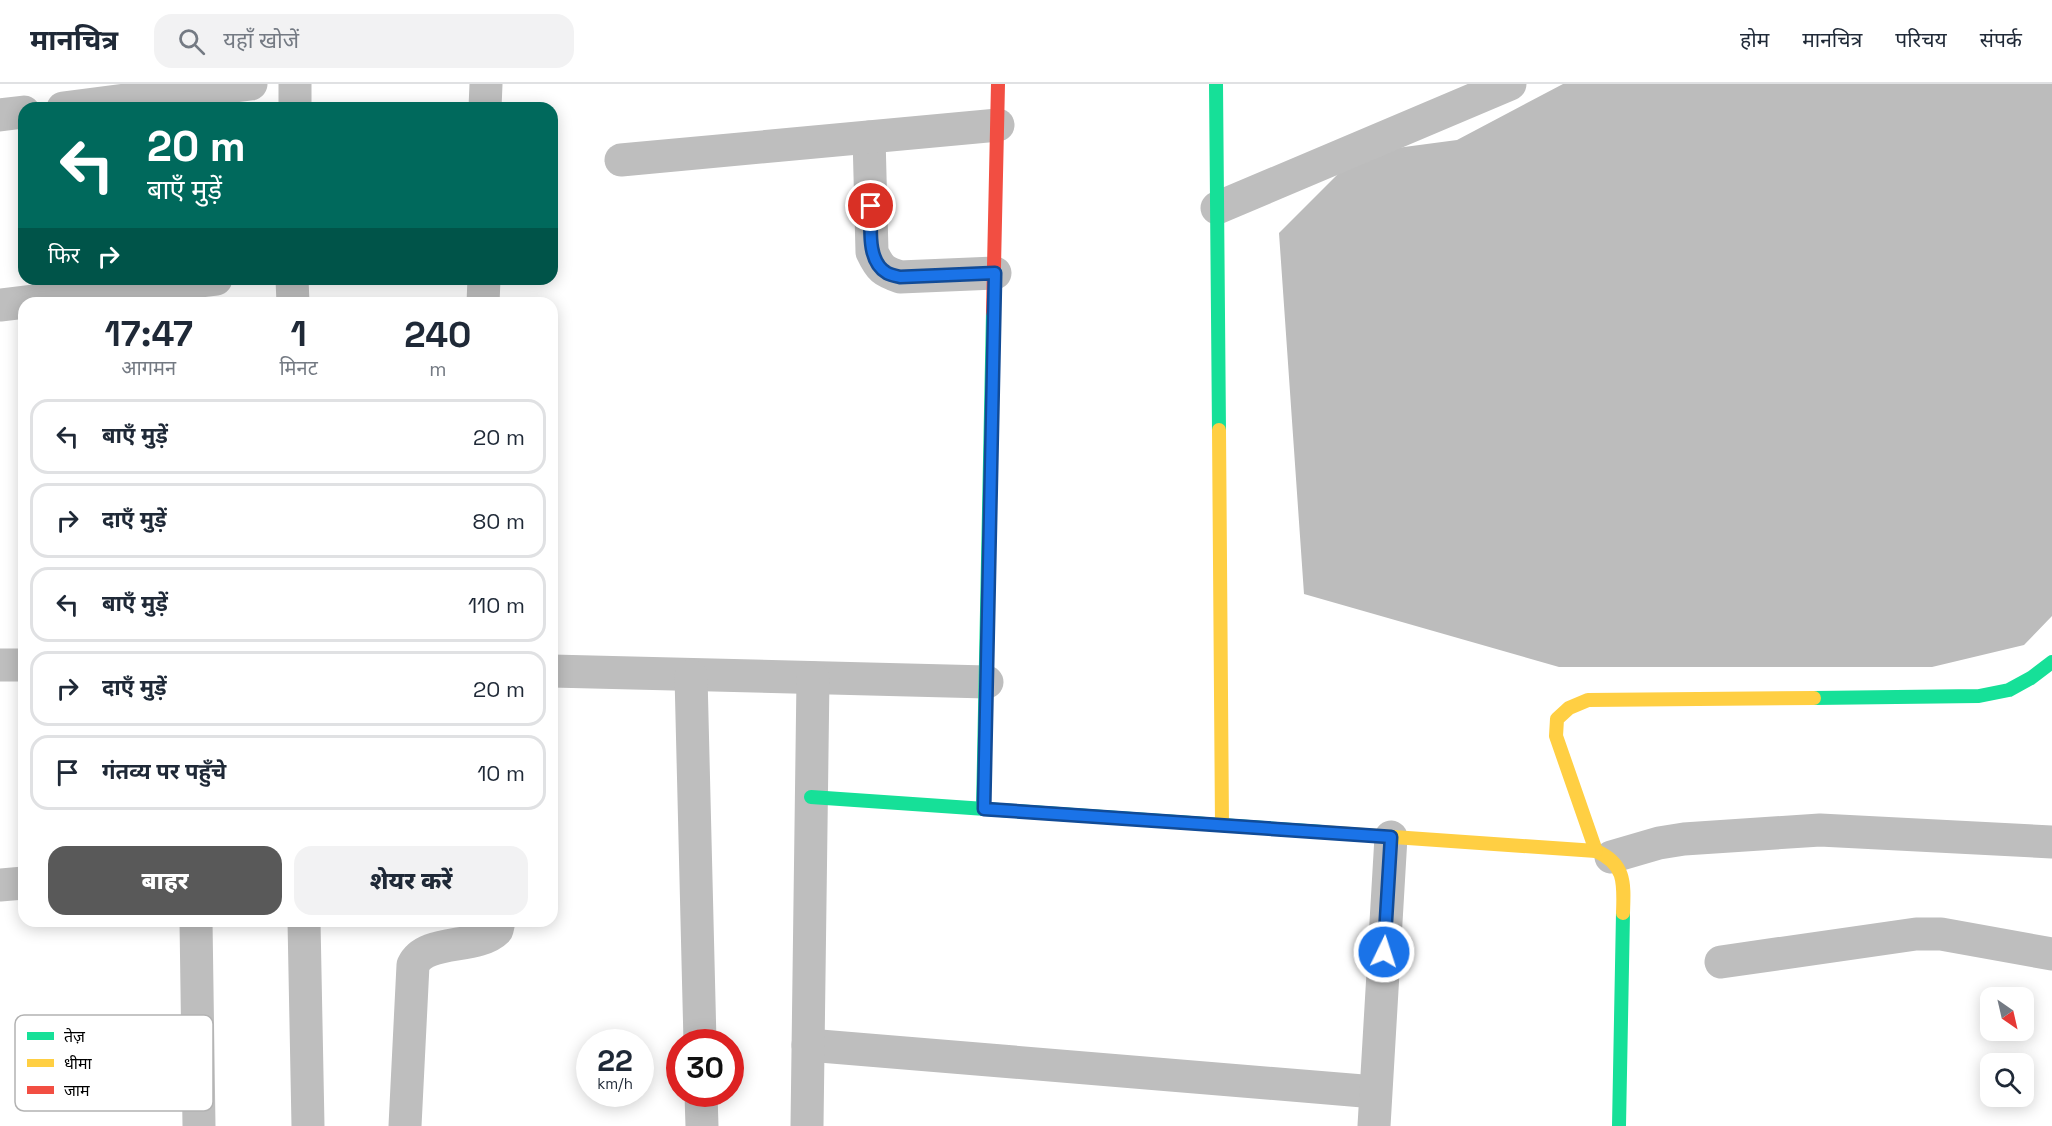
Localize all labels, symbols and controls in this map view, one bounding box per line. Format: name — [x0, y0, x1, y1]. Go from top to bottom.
search box — [154, 14, 574, 68]
text: मानचित्र — [30, 22, 118, 58]
icon: search — [175, 25, 208, 58]
text: यहाँ खोजें — [223, 26, 299, 54]
text: होम — [1740, 26, 1769, 53]
text: मानचित्र — [1802, 26, 1862, 53]
text: परिचय — [1895, 26, 1947, 53]
text: संपर्क — [1980, 26, 2022, 53]
text: 20 m — [147, 120, 246, 173]
icon: left — [48, 126, 126, 204]
text: बाएँ मुड़ें — [147, 172, 222, 207]
pin — [845, 180, 896, 231]
icon: arrive — [854, 189, 887, 222]
icon: right — [92, 240, 125, 273]
text: फिर — [48, 241, 80, 269]
text: 17:47 — [105, 311, 193, 357]
text: 1 — [290, 311, 307, 357]
text: 240 — [404, 312, 471, 358]
text: आगमन — [121, 355, 176, 381]
text: मिनट — [279, 355, 318, 381]
text: m — [429, 356, 446, 382]
icon: left — [51, 420, 84, 453]
text: बाएँ मुड़ें — [102, 421, 168, 449]
text: 20 m — [473, 423, 525, 451]
icon: right — [51, 504, 84, 537]
text: दाएँ मुड़ें — [102, 505, 167, 533]
text: 80 m — [473, 507, 525, 535]
icon: left — [51, 588, 84, 621]
text: बाएँ मुड़ें — [102, 589, 168, 617]
text: 110 m — [468, 591, 525, 619]
icon: right — [51, 672, 84, 705]
text: दाएँ मुड़ें — [102, 673, 167, 701]
text: 20 m — [473, 675, 525, 703]
icon: arrive — [51, 756, 84, 789]
text: गंतव्य पर पहुँचे — [102, 757, 226, 785]
text: 10 m — [477, 759, 525, 787]
button: बाहर — [48, 846, 282, 915]
button: शेयर करें — [294, 846, 528, 915]
position arrow — [1352, 920, 1416, 984]
north arrow — [1980, 987, 2034, 1041]
map controls — [1980, 987, 2034, 1107]
legend — [15, 1015, 213, 1111]
text: तेज़ — [64, 1026, 86, 1047]
speed limit sign: 30 — [666, 1029, 744, 1107]
text: 22 — [597, 1041, 633, 1080]
text: धीमा — [64, 1053, 93, 1074]
button: search — [1980, 1053, 2034, 1107]
text: km/h — [597, 1074, 633, 1093]
text: जाम — [64, 1080, 90, 1101]

